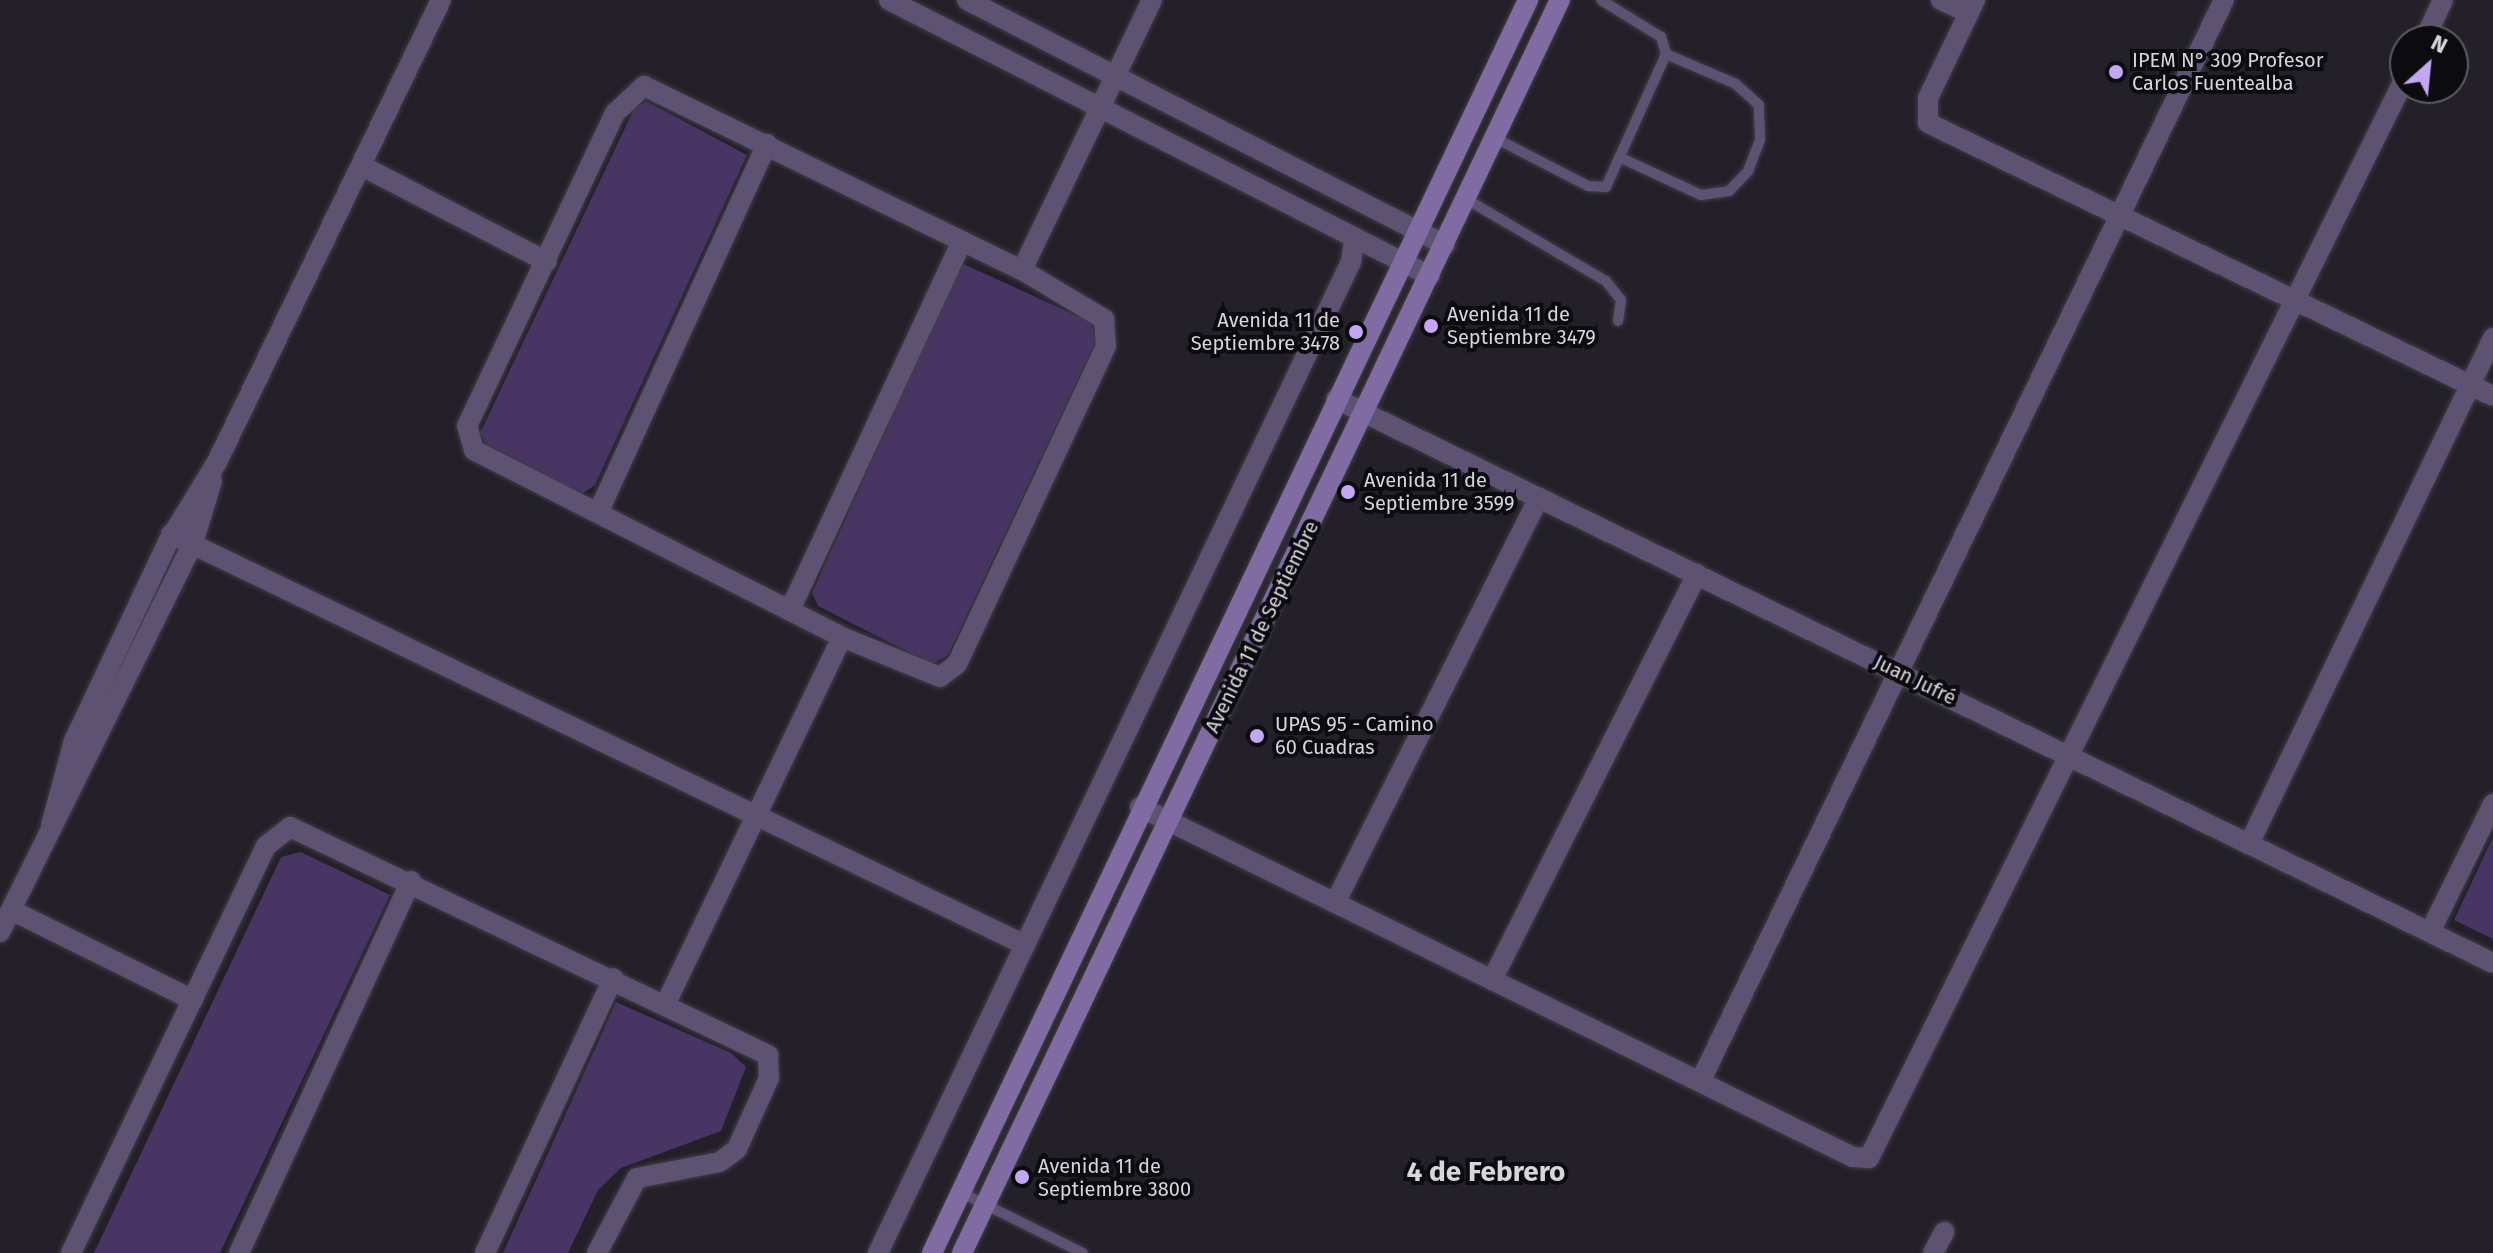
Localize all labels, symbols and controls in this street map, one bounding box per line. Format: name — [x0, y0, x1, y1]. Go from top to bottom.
north arrow — [2389, 24, 2469, 104]
text: N — [2427, 29, 2452, 59]
place label: IPEM N° 309 Profesor Carlos Fuentealba — [2132, 48, 2323, 95]
marker: IPEM N° 309 Profesor Carlos Fuentealba — [2107, 63, 2125, 81]
place label: Avenida 11 de Septiembre 3479 — [1447, 302, 1596, 349]
place label: Avenida 11 de Septiembre 3478 — [1191, 308, 1340, 355]
marker: Avenida 11 de Septiembre 3479 — [1422, 317, 1440, 335]
marker: Avenida 11 de Septiembre 3478 — [1347, 323, 1365, 341]
place label: Avenida 11 de Septiembre 3599 — [1364, 468, 1514, 515]
marker: Avenida 11 de Septiembre 3599 — [1339, 483, 1357, 501]
street label: Avenida 11 de Septiembre — [1200, 517, 1324, 737]
street label: Juan Jufré — [1870, 650, 1960, 710]
place label: UPAS 95 - Camino 60 Cuadras — [1275, 712, 1434, 759]
marker: UPAS 95 - Camino 60 Cuadras — [1246, 725, 1268, 747]
place label: Avenida 11 de Septiembre 3800 — [1038, 1154, 1191, 1201]
district label: 4 de Febrero — [1407, 1155, 1565, 1189]
marker: Avenida 11 de Septiembre 3800 — [1013, 1168, 1031, 1186]

